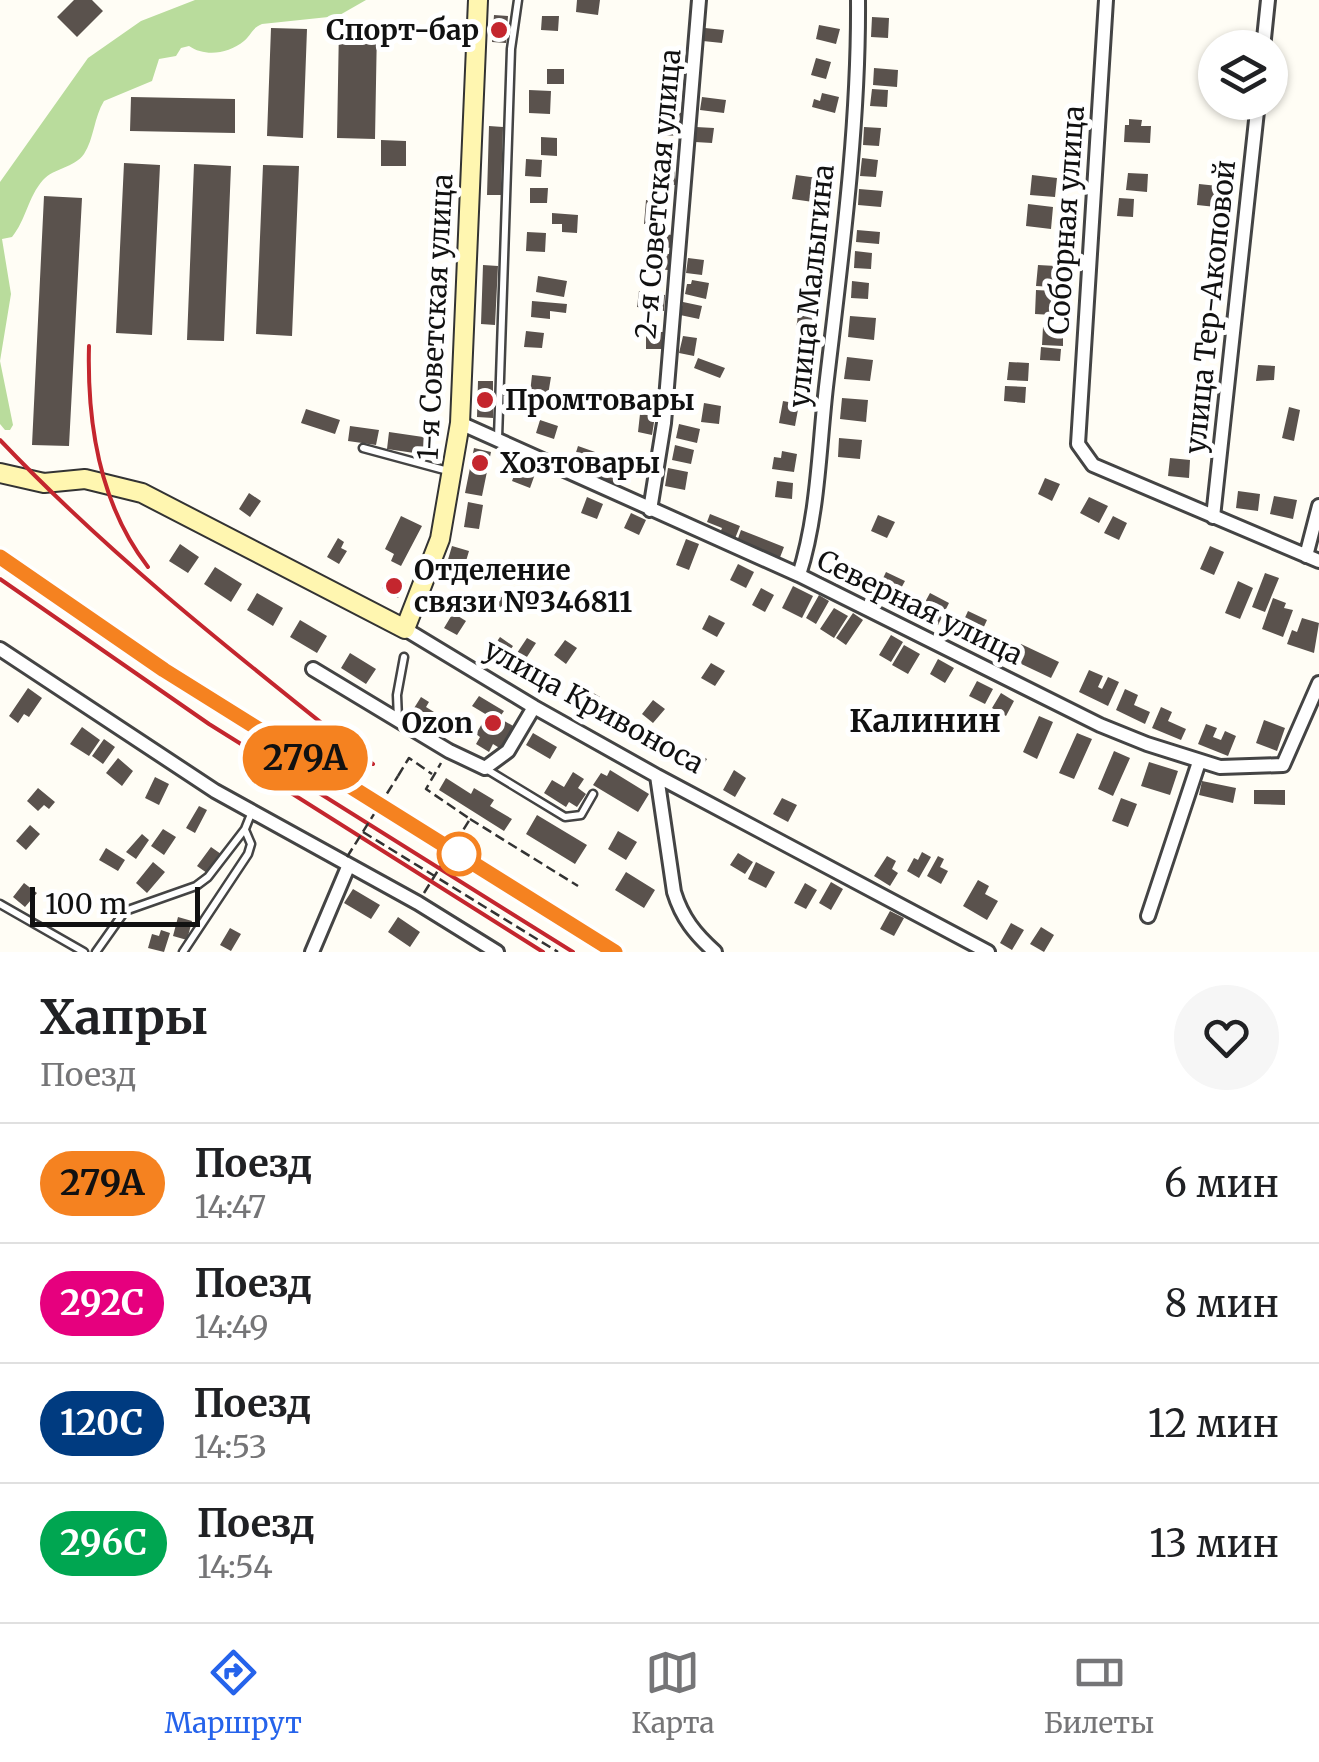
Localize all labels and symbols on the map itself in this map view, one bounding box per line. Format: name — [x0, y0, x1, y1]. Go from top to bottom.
place label: Спорт-бар — [326, 12, 479, 48]
marker: Спорт-бар — [488, 19, 510, 41]
street label: 2-я Советская улица — [627, 47, 689, 341]
street label: Соборная улица — [1040, 104, 1092, 336]
street label: улица Тер-Акоповой — [1177, 158, 1243, 456]
street label: улица Малыгина — [780, 163, 842, 409]
street label: 1-я Советская улица — [410, 173, 460, 461]
place label: Промтовары — [505, 382, 695, 418]
marker: Промтовары — [474, 389, 496, 411]
place label: Хозтовары — [500, 445, 660, 481]
marker: Хозтовары — [469, 452, 491, 474]
street label: Северная улица — [811, 542, 1029, 672]
place label: Отделение связи №346811 — [414, 552, 632, 620]
marker: Отделение связи №346811 — [383, 575, 405, 597]
street label: улица Кривоноса — [478, 631, 710, 781]
district label: Калинин — [849, 701, 1001, 741]
place label: Ozon — [402, 705, 473, 741]
marker: Ozon — [482, 712, 504, 734]
line badge: 279А — [235, 726, 375, 790]
unlabelled marker — [438, 833, 480, 875]
scale bar — [30, 882, 200, 926]

